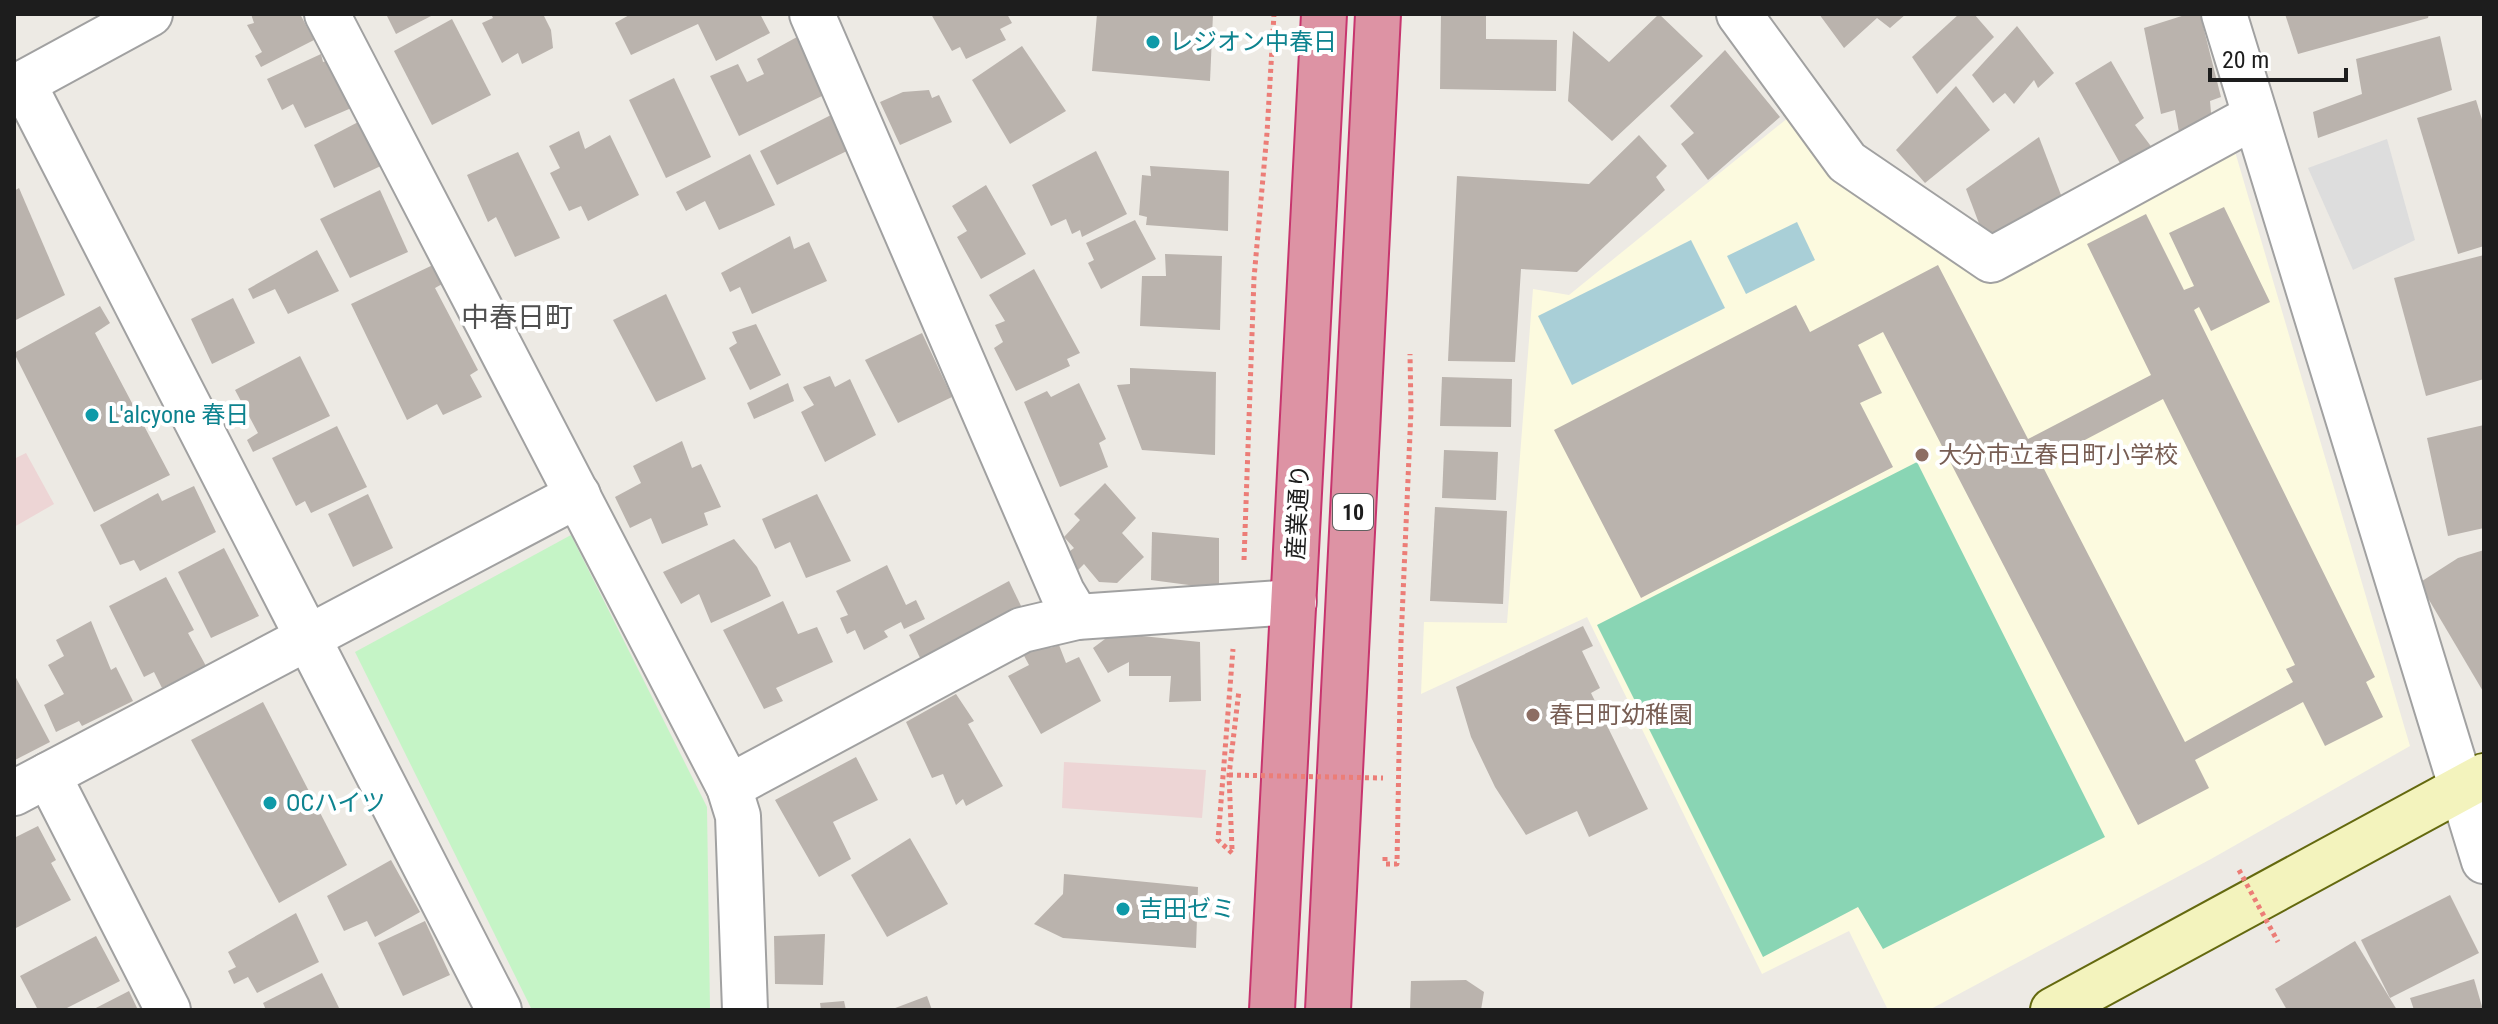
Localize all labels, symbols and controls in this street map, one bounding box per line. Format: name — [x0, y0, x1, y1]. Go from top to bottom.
place label: レジオン中春日 — [1169, 28, 1337, 56]
scale bar — [2210, 32, 2346, 82]
marker: レジオン中春日 — [1144, 33, 1162, 51]
text: 20 m — [2222, 46, 2269, 74]
district label: 中春日町 — [461, 301, 573, 334]
place label: L'alcyone 春日 — [108, 401, 249, 429]
marker: L'alcyone 春日 — [83, 406, 101, 424]
place label: 大分市立春日町小学校 — [1938, 441, 2178, 469]
marker: 大分市立春日町小学校 — [1913, 446, 1931, 464]
street label: 産業通り — [1282, 463, 1314, 561]
road number: 10 — [1333, 494, 1373, 530]
place label: 春日町幼稚園 — [1549, 701, 1693, 729]
marker: 春日町幼稚園 — [1524, 706, 1542, 724]
place label: OCハイツ — [286, 789, 386, 817]
marker: OCハイツ — [261, 794, 279, 812]
place label: 吉田ゼミ — [1139, 895, 1235, 923]
marker: 吉田ゼミ — [1114, 900, 1132, 918]

